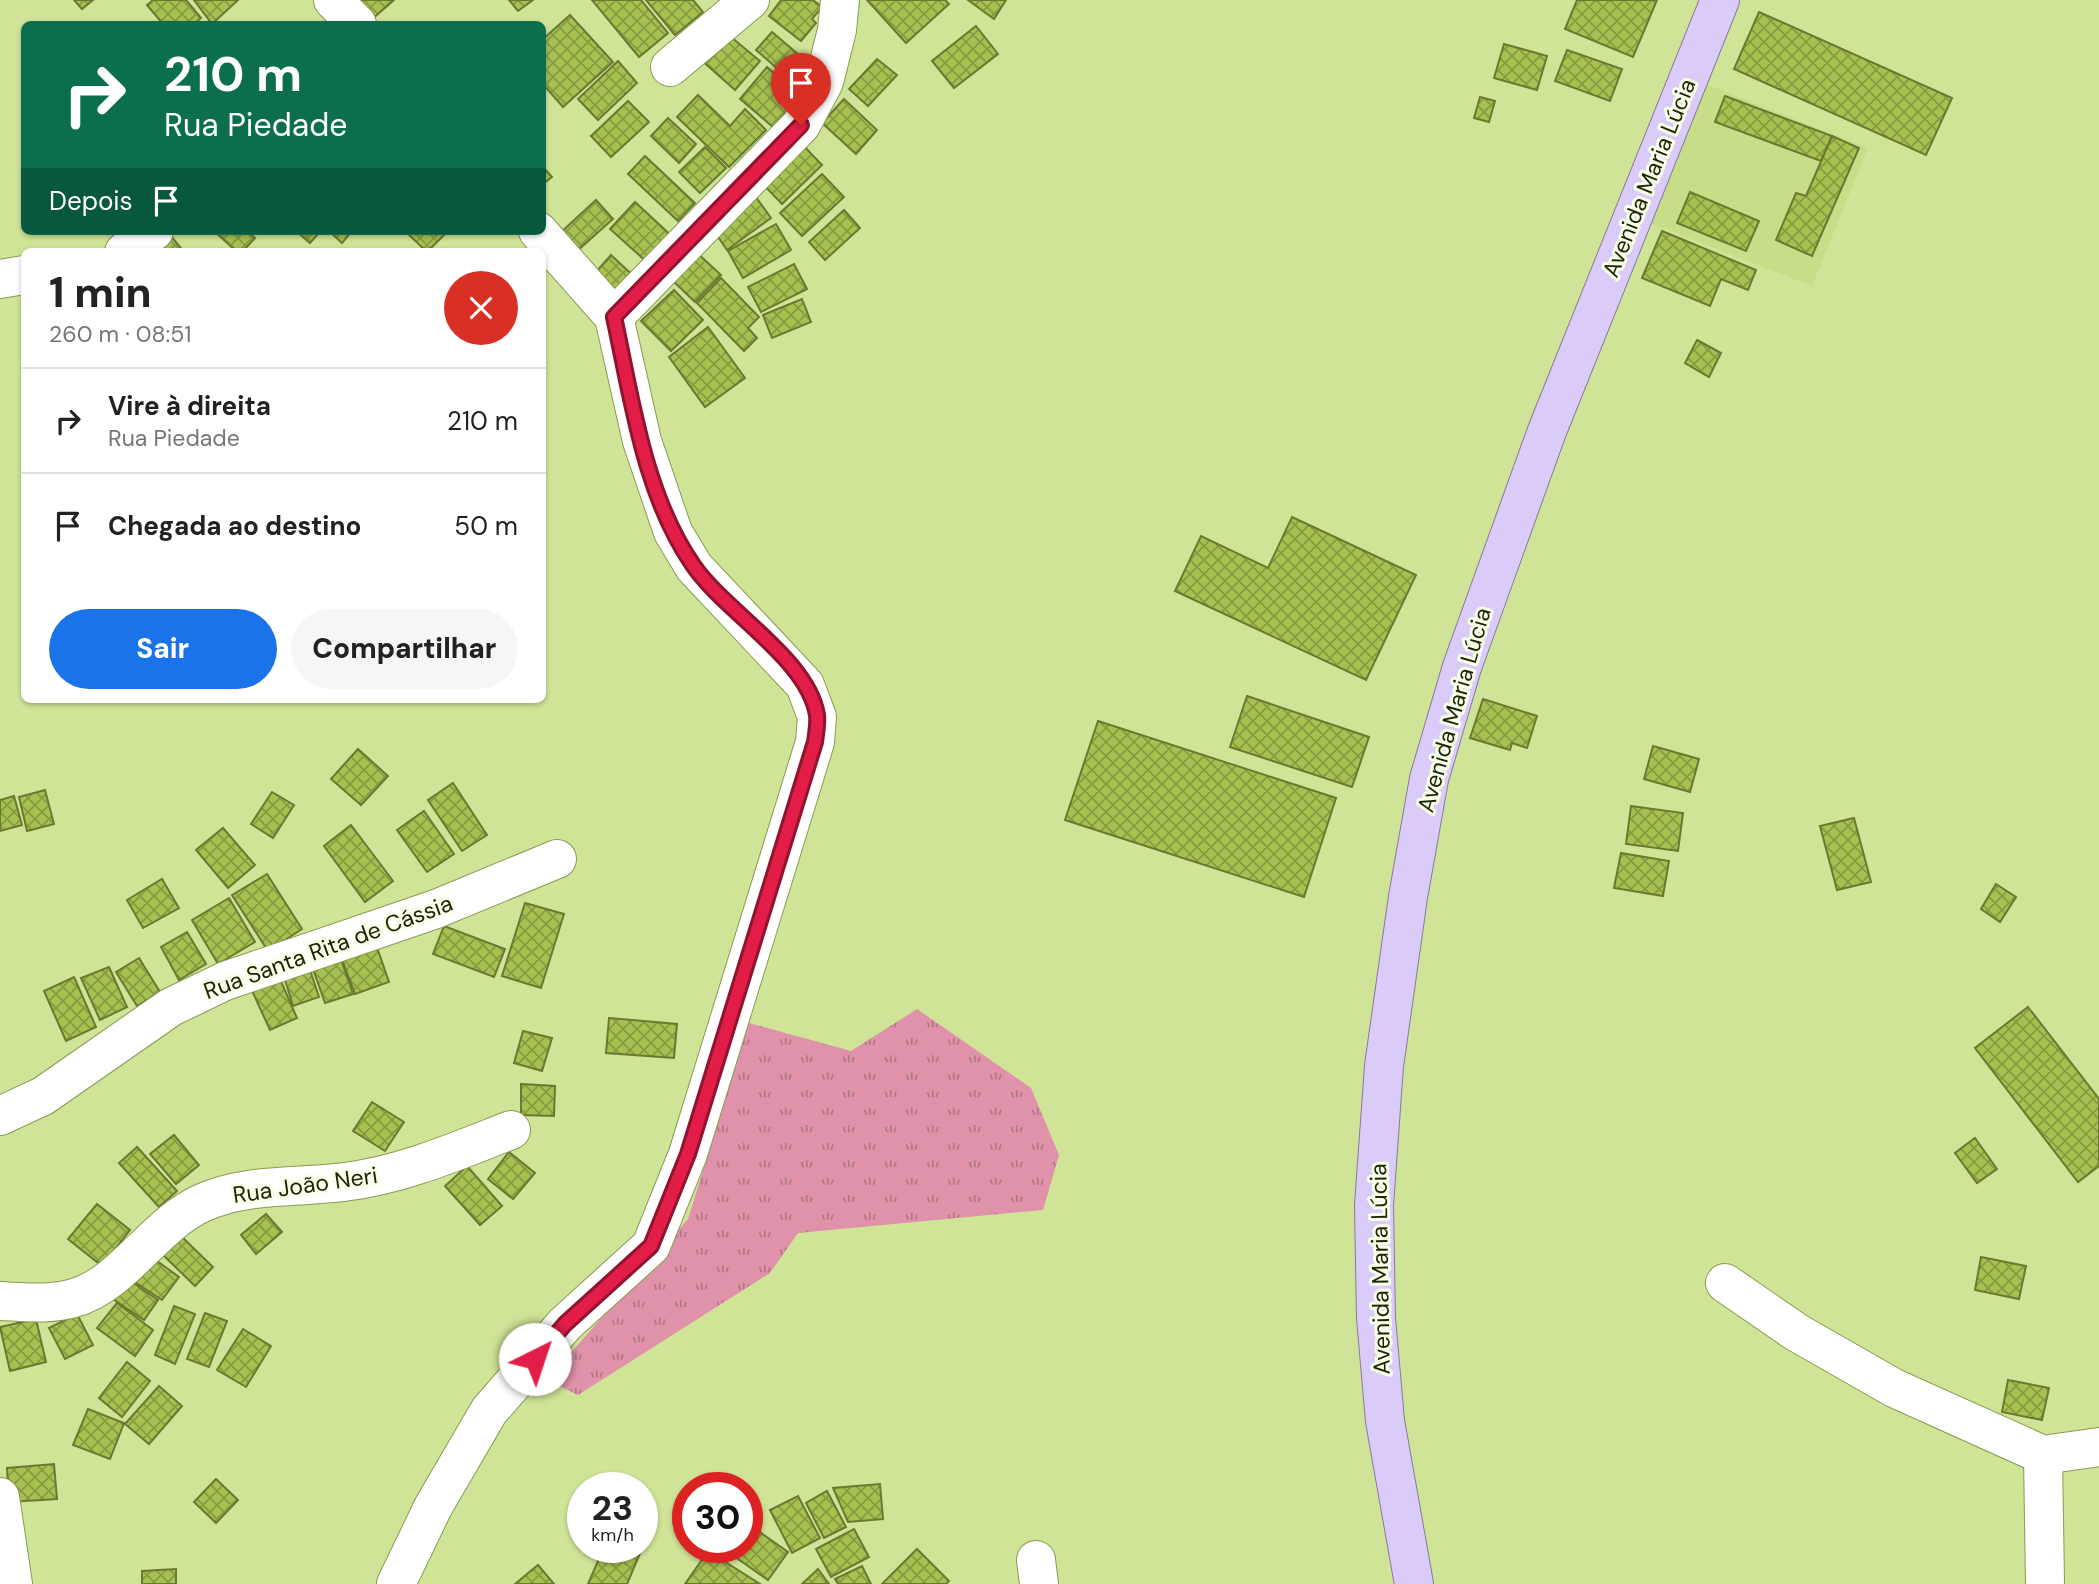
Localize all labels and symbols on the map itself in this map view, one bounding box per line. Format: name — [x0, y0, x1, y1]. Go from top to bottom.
pin — [771, 53, 831, 125]
street label: Avenida Maria Lúcia — [1595, 74, 1703, 282]
street label: Avenida Maria Lúcia — [1410, 604, 1498, 816]
street label: Rua Santa Rita de Cássia — [199, 888, 457, 1006]
street label: Rua João Neri — [231, 1160, 379, 1210]
street label: Avenida Maria Lúcia — [1363, 1163, 1397, 1375]
position arrow — [498, 1322, 572, 1396]
speed limit sign: 30 — [672, 1472, 763, 1563]

